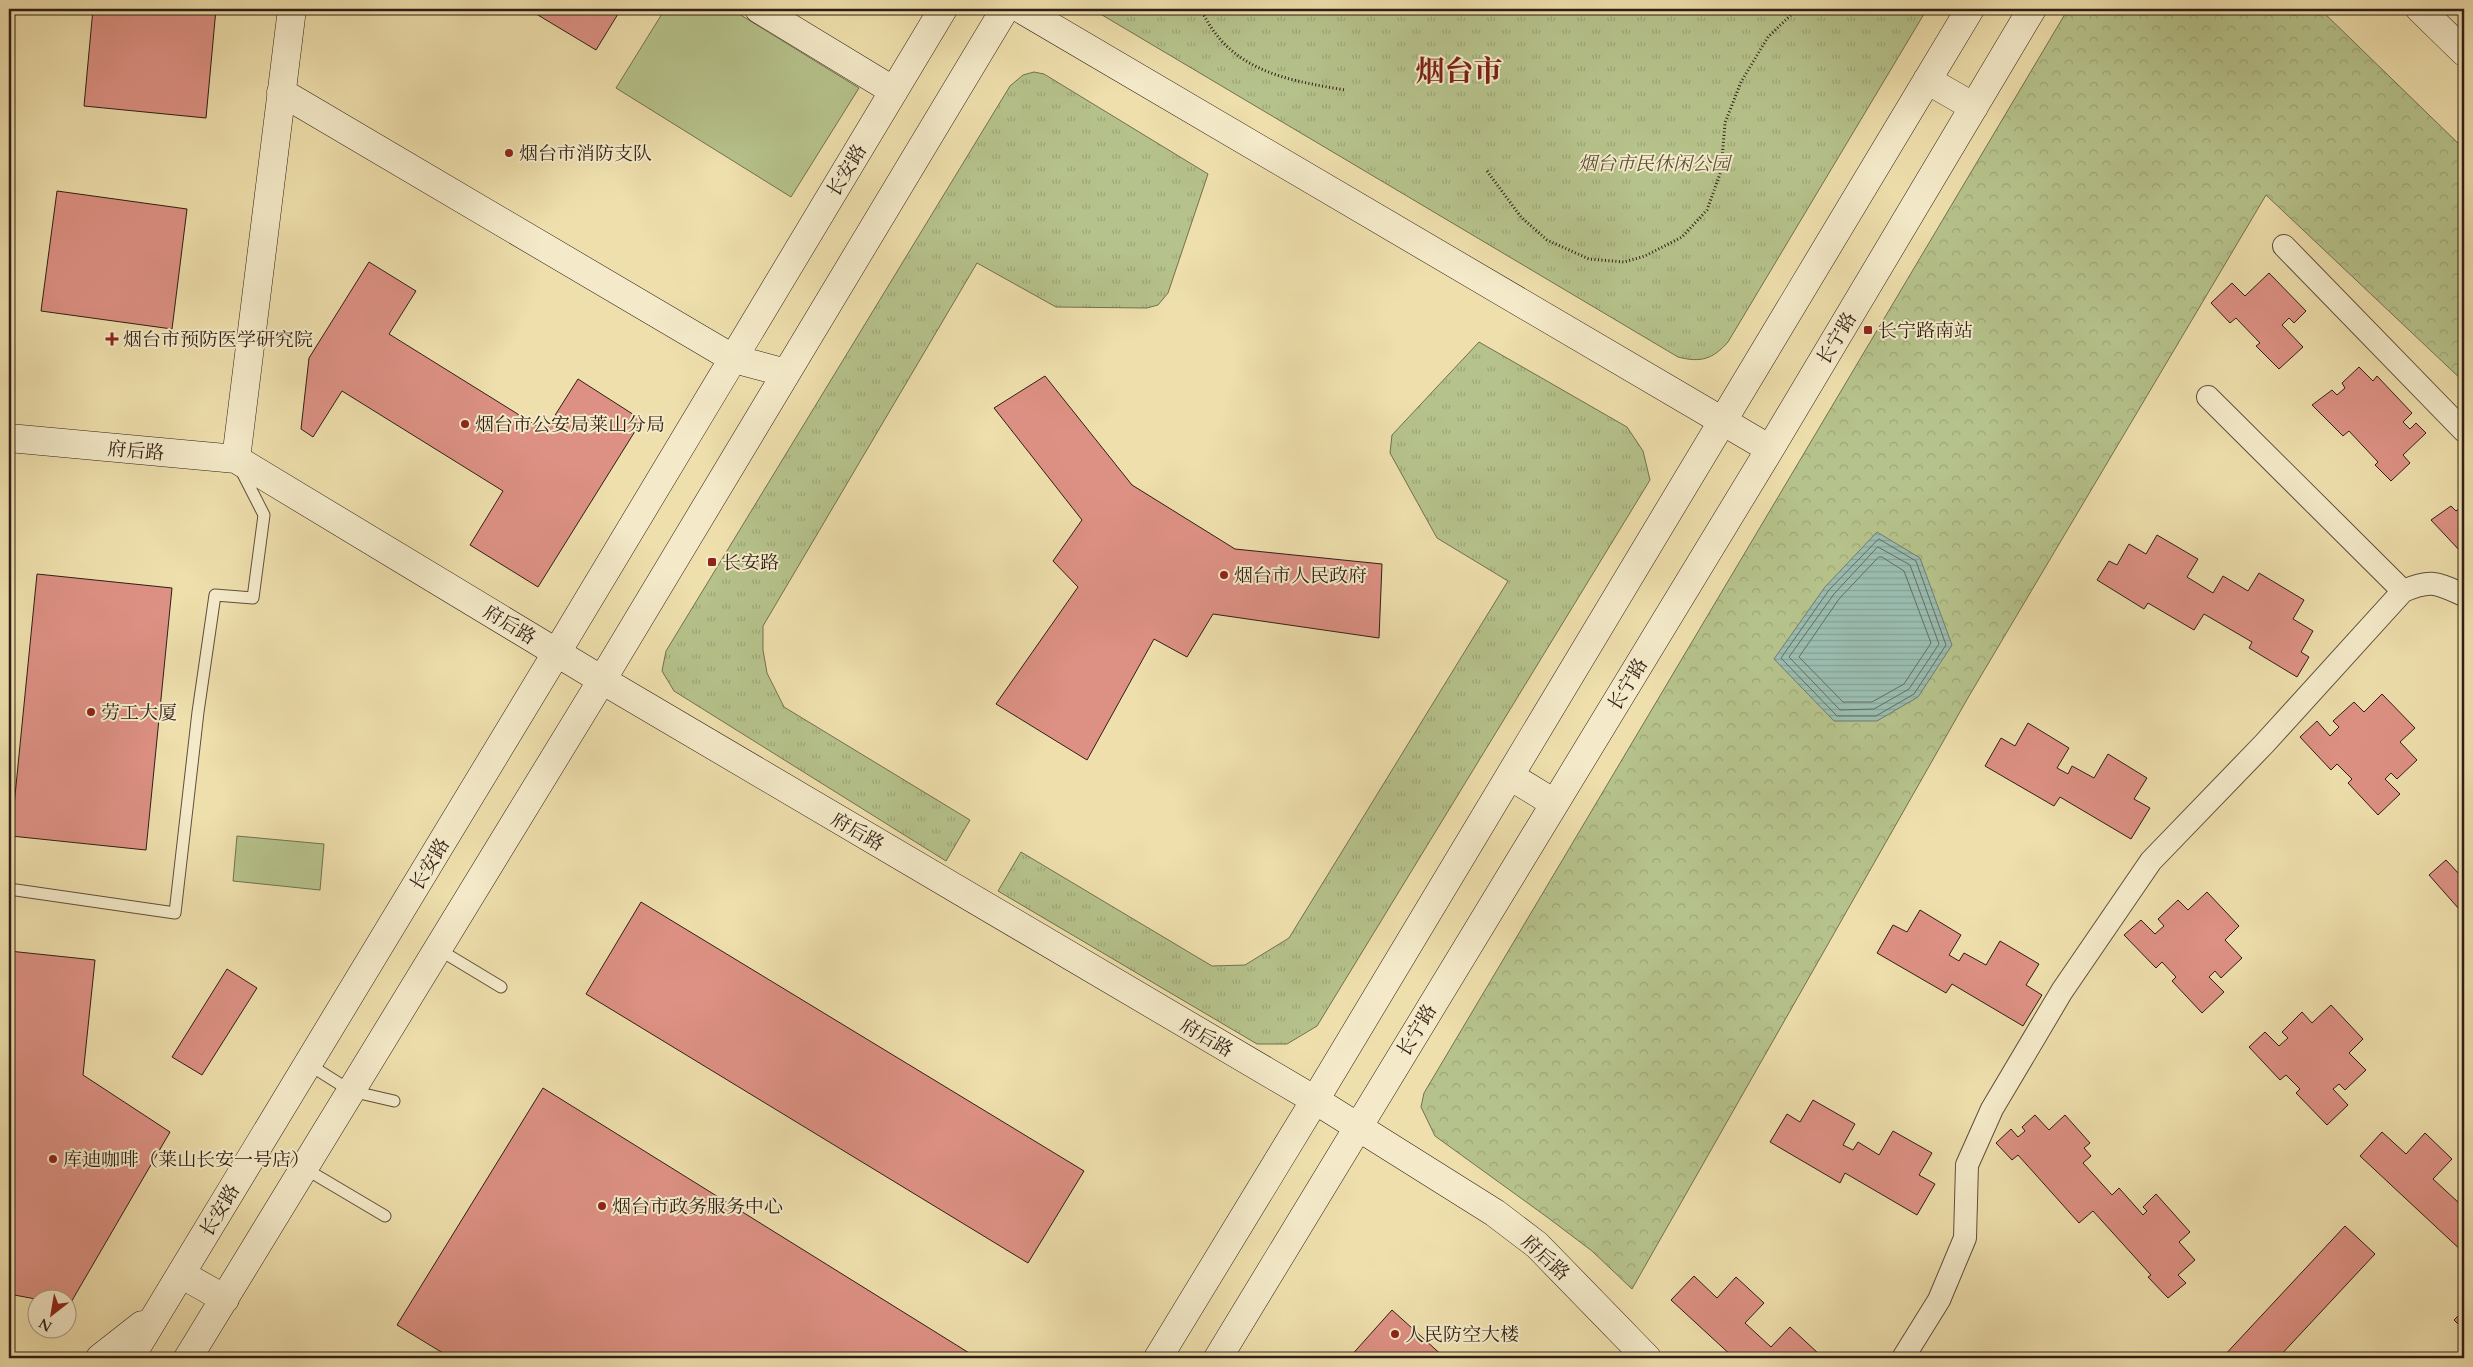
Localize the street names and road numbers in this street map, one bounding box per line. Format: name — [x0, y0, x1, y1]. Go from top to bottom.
street label: 长安路 — [821, 139, 873, 202]
street label: 长宁路 — [1811, 307, 1863, 370]
street label: 府后路 — [106, 436, 165, 466]
street label: 府后路 — [478, 599, 541, 651]
street label: 长宁路 — [1602, 653, 1654, 716]
street label: 府后路 — [826, 806, 889, 857]
street label: 长安路 — [404, 833, 456, 896]
street label: 长宁路 — [1391, 999, 1443, 1062]
street label: 府后路 — [1175, 1012, 1238, 1063]
street label: 长安路 — [194, 1179, 246, 1242]
street label: 府后路 — [1516, 1229, 1575, 1287]

